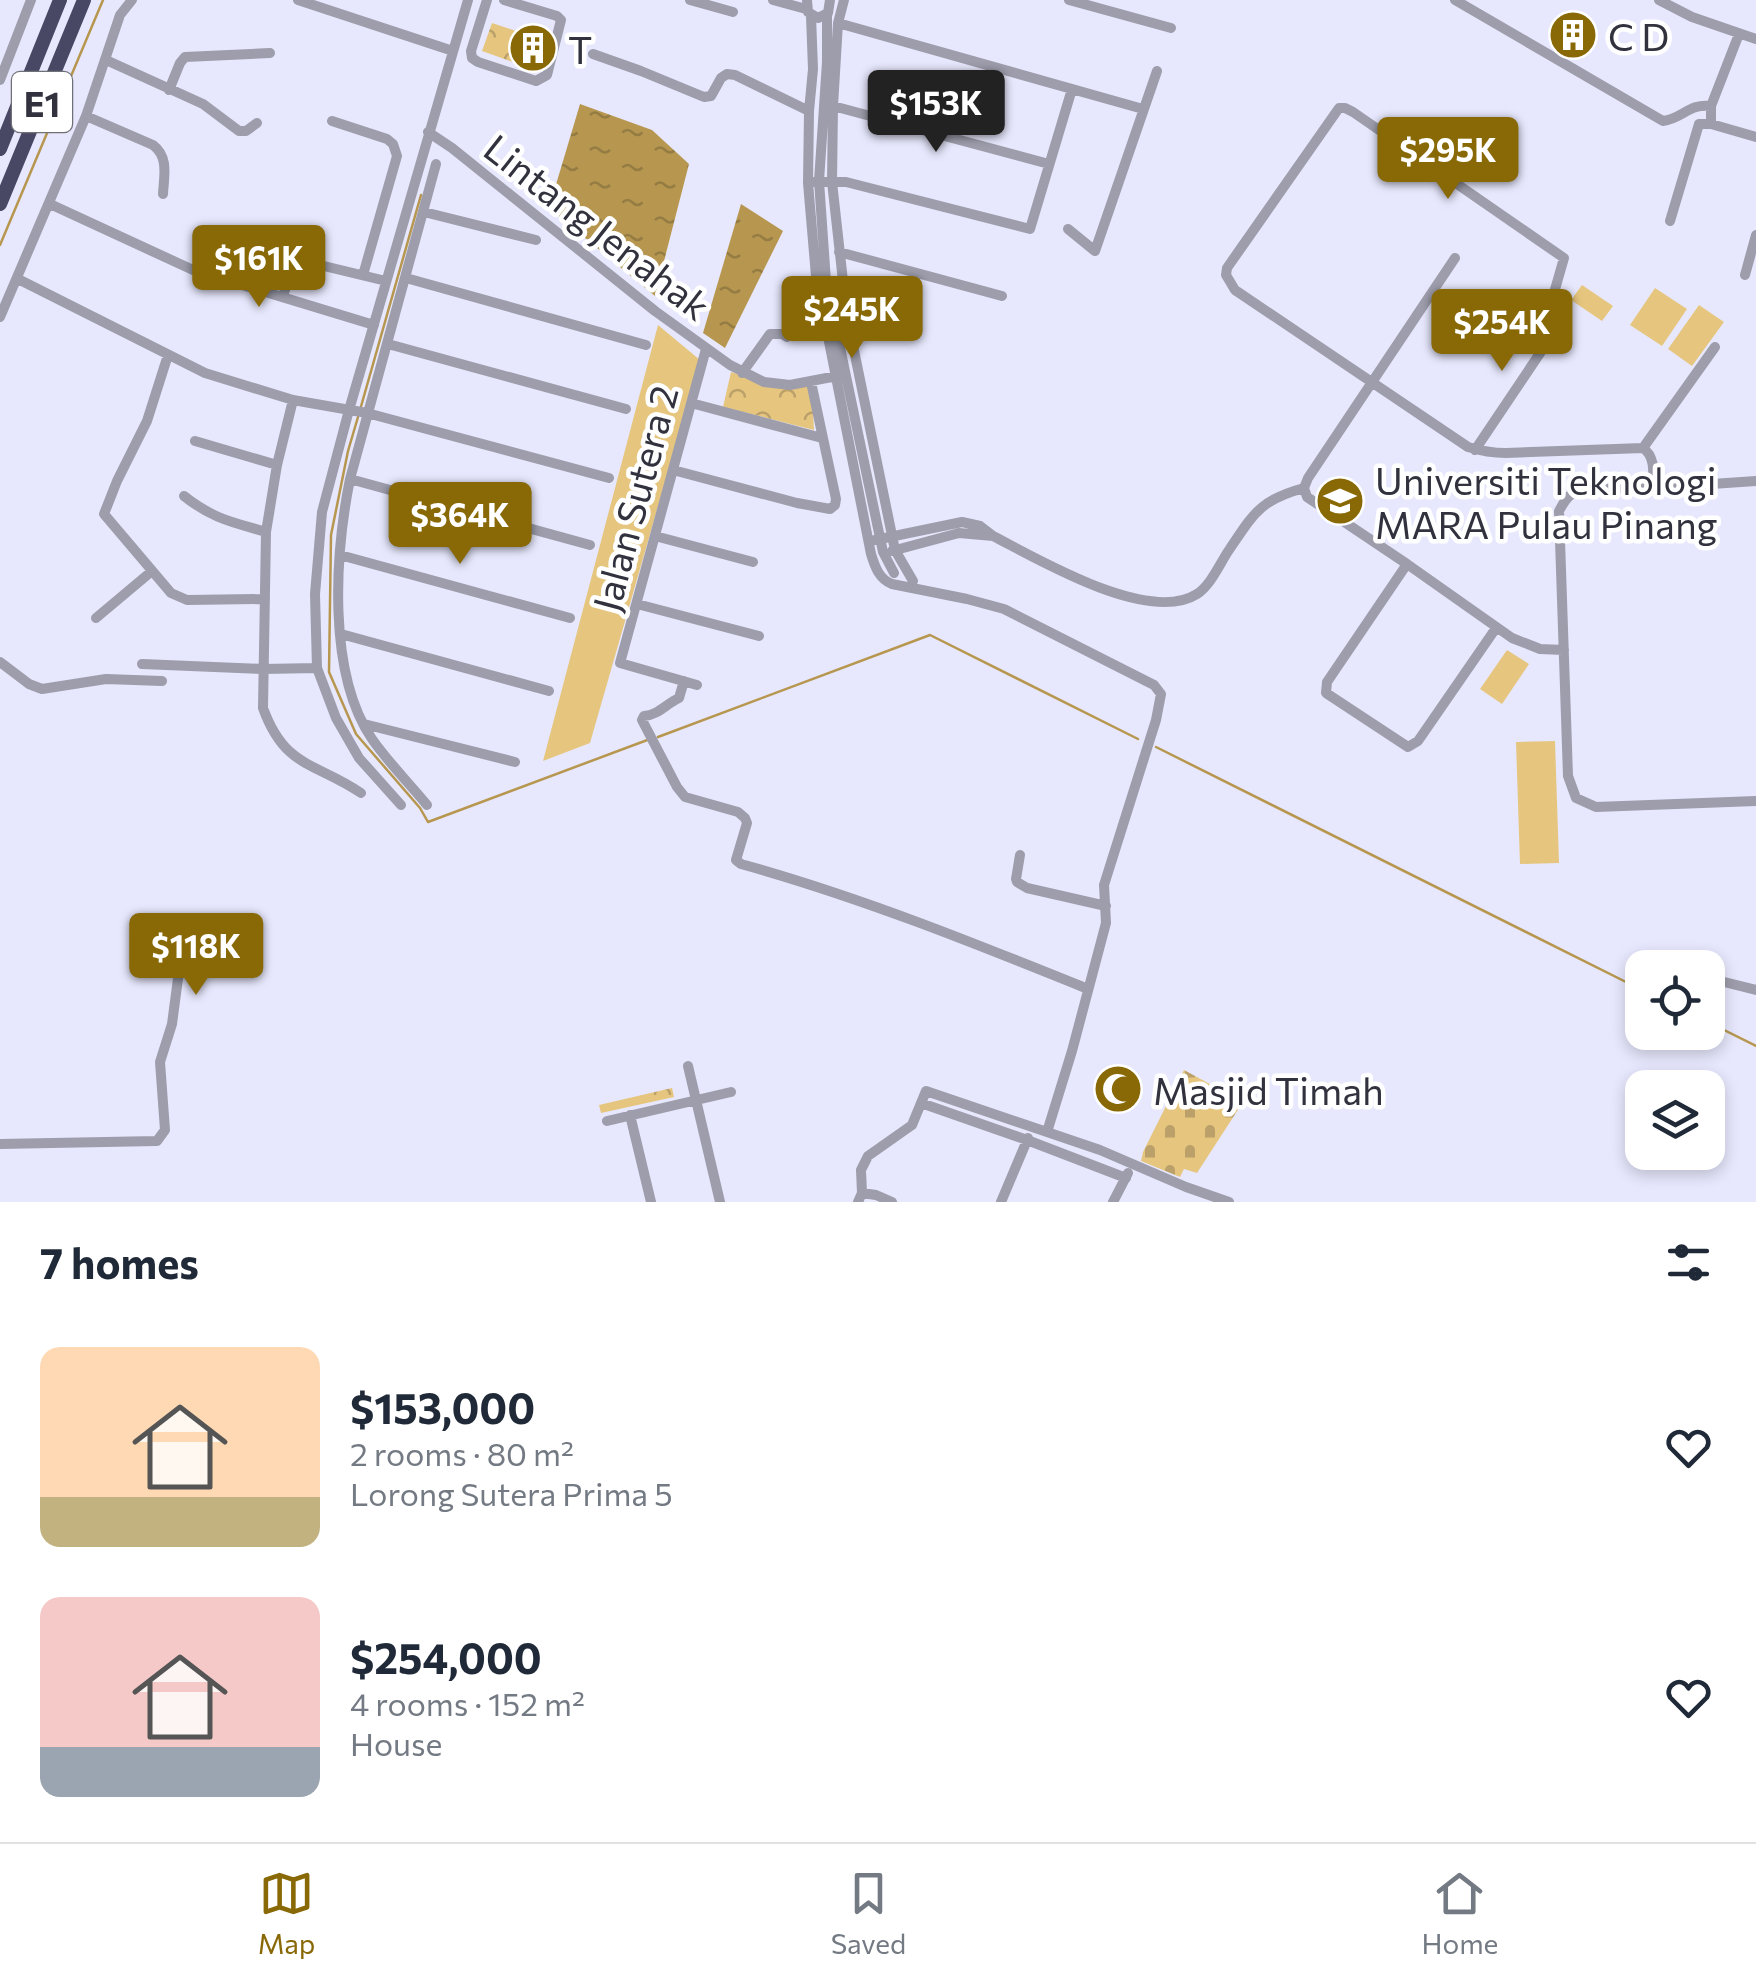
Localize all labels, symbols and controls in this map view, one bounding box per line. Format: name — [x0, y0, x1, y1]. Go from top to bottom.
building icon: C D — [1547, 9, 1599, 61]
place label: C D — [1608, 12, 1669, 59]
building icon: T — [507, 22, 559, 74]
place label: T — [568, 25, 592, 72]
pin: $153K — [866, 70, 1006, 155]
road number: E1 — [12, 72, 72, 132]
text: $153K — [890, 82, 982, 122]
pin: $295K — [1378, 117, 1518, 202]
street label: Lintang Jenahak — [476, 123, 720, 329]
text: $295K — [1399, 129, 1497, 169]
pin: $161K — [189, 225, 329, 310]
text: $161K — [214, 237, 304, 277]
pin: $245K — [782, 276, 922, 361]
text: $245K — [804, 288, 900, 328]
pin: $254K — [1432, 289, 1572, 374]
text: $254K — [1453, 301, 1551, 341]
street label: Jalan Sutera 2 — [581, 380, 687, 616]
place label: Universiti Teknologi MARA Pulau Pinang — [1375, 456, 1717, 547]
school or university icon: Universiti Teknologi MARA Pulau Pinang — [1314, 475, 1366, 527]
pin: $364K — [390, 482, 530, 567]
text: $364K — [411, 494, 509, 534]
pin: $118K — [126, 913, 266, 998]
text: $118K — [151, 925, 241, 965]
map controls — [1625, 950, 1725, 1170]
button: locate — [1625, 950, 1725, 1050]
mosque icon: Masjid Timah — [1092, 1063, 1144, 1115]
place label: Masjid Timah — [1153, 1066, 1384, 1113]
button: layers — [1625, 1070, 1725, 1170]
icon: filters — [1661, 1235, 1716, 1290]
text: 7 homes — [40, 1236, 199, 1288]
text: $153,000 — [350, 1381, 535, 1433]
icon: home — [120, 1387, 240, 1507]
icon: heart — [1661, 1420, 1716, 1475]
text: 2 rooms · 80 m² — [350, 1433, 574, 1473]
text: Lorong Sutera Prima 5 — [350, 1473, 673, 1513]
text: $254,000 — [350, 1631, 542, 1683]
icon: home — [120, 1637, 240, 1757]
icon: heart — [1661, 1670, 1716, 1725]
text: 4 rooms · 152 m² — [350, 1683, 585, 1723]
text: House — [350, 1723, 442, 1763]
tab: Map — [258, 1866, 315, 1960]
tab: Saved — [831, 1866, 906, 1960]
tab: Home — [1421, 1866, 1498, 1960]

